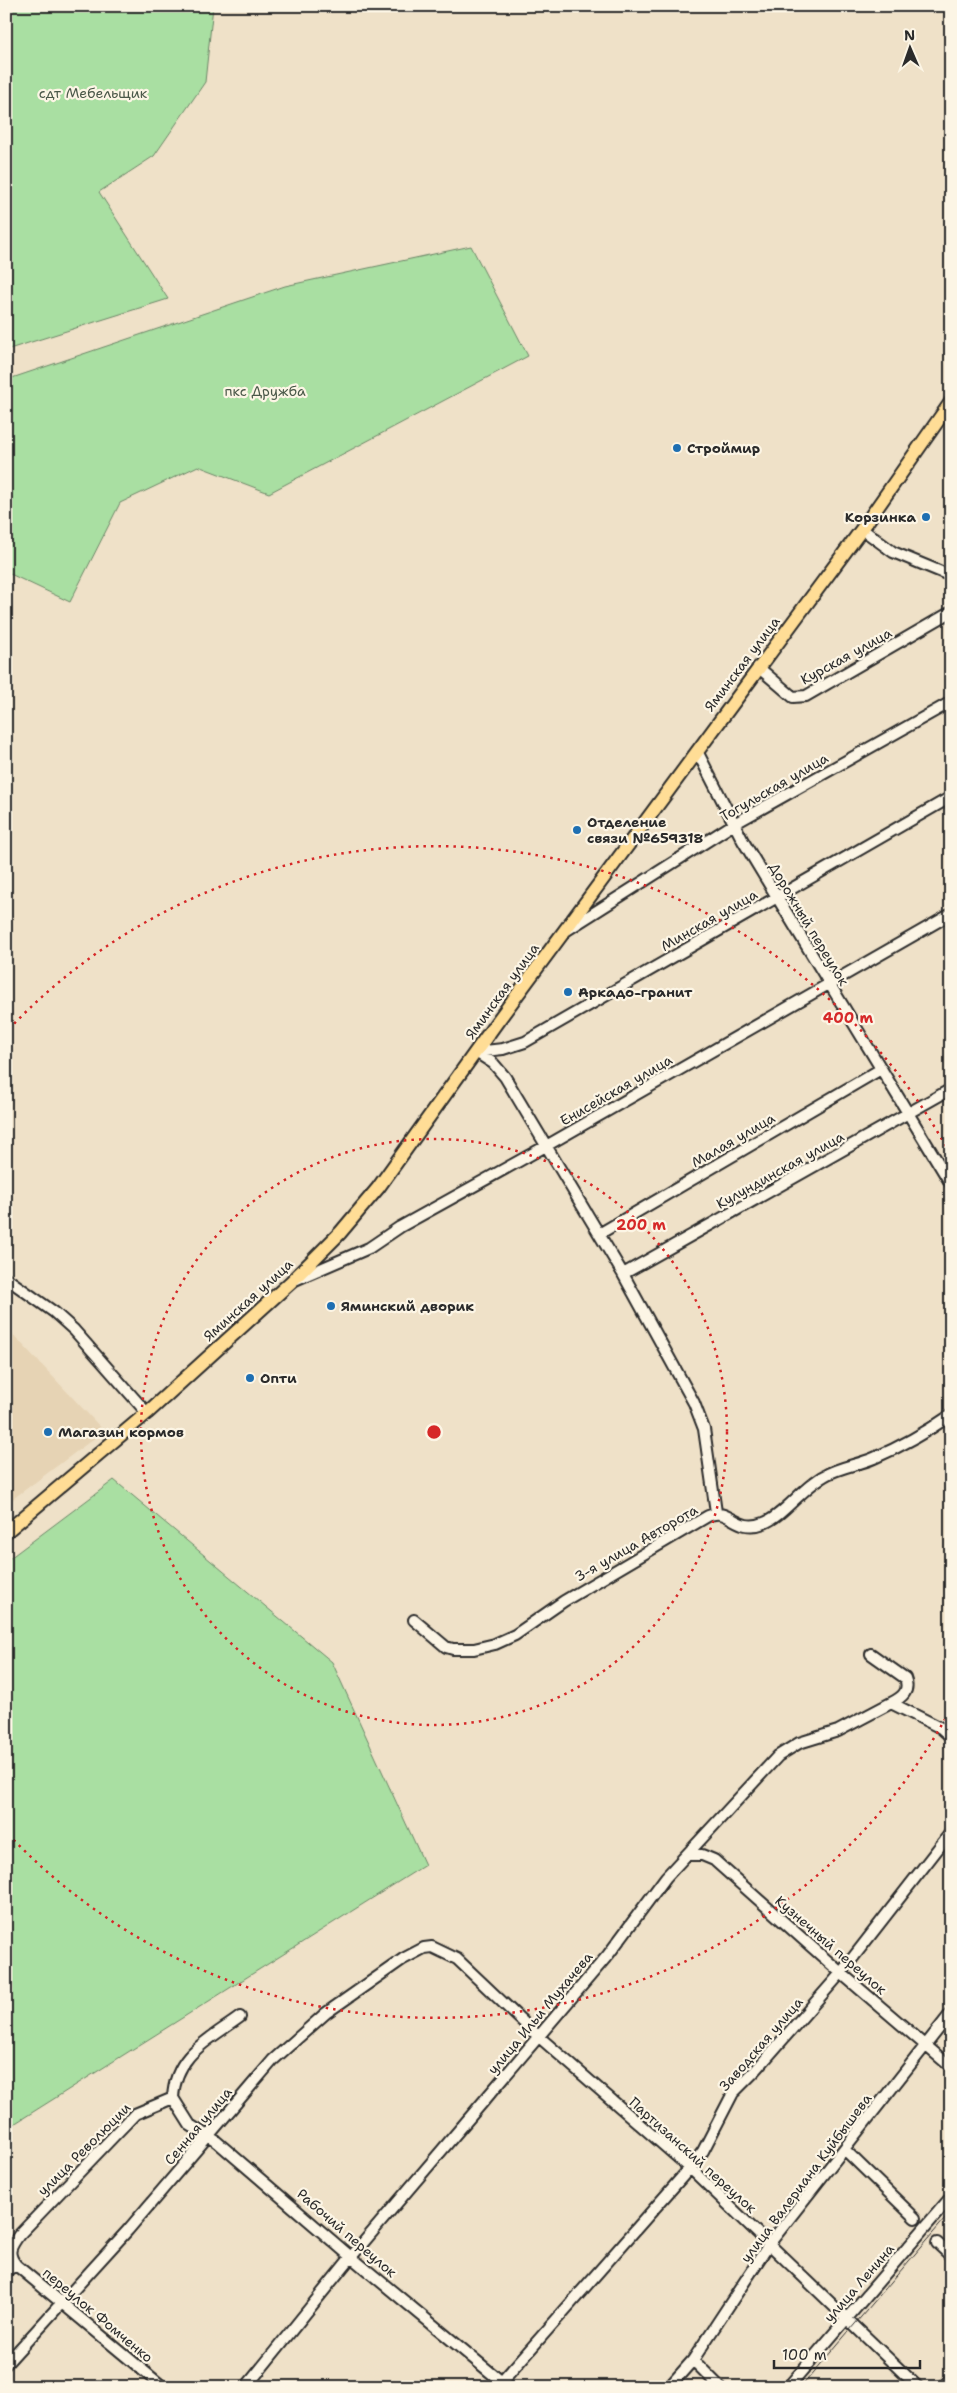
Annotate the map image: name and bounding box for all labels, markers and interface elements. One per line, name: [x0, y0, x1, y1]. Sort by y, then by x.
north arrow: [884, 22, 934, 72]
text: N: [904, 26, 915, 44]
park label: сдт Мебельщик: [39, 84, 148, 102]
park label: пкс Дружба: [224, 382, 306, 400]
place label: Строймир: [687, 439, 760, 457]
marker: Строймир: [671, 442, 683, 454]
place label: Корзинка: [845, 508, 916, 526]
marker: Корзинка: [920, 511, 932, 523]
street label: Яминская улица: [700, 613, 784, 715]
street label: Курская улица: [797, 623, 895, 689]
street label: Тогульская улица: [717, 749, 832, 825]
place label: Отделение связи №659318: [587, 813, 703, 847]
marker: Отделение связи №659318: [571, 824, 583, 836]
street label: Дорожный переулок: [765, 859, 853, 990]
street label: Минская улица: [658, 885, 761, 955]
street label: Яминская улица: [461, 939, 543, 1042]
place label: Аркадо-гранит: [578, 983, 693, 1001]
marker: Аркадо-гранит: [562, 986, 574, 998]
text: 400 m: [823, 1008, 873, 1028]
street label: Енисейская улица: [557, 1050, 676, 1129]
street label: Малая улица: [688, 1109, 778, 1171]
street label: Кулундинская улица: [713, 1127, 847, 1213]
text: 200 m: [616, 1215, 666, 1235]
street label: Яминская улица: [200, 1255, 297, 1345]
place label: Яминский дворик: [341, 1297, 474, 1315]
marker: Яминский дворик: [325, 1300, 337, 1312]
place label: Опти: [260, 1369, 297, 1387]
marker: Опти: [244, 1372, 256, 1384]
place label: Магазин кормов: [58, 1423, 184, 1441]
centre of rings: [425, 1423, 443, 1441]
marker: Магазин кормов: [42, 1426, 54, 1438]
street label: 3-я улица Авторота: [571, 1500, 701, 1586]
street label: Кузнечный переулок: [771, 1892, 891, 1999]
street label: улица Ильи Мухачева: [484, 1948, 597, 2078]
street label: Заводская улица: [715, 1993, 807, 2095]
street label: Сенная улица: [160, 2083, 236, 2169]
street label: улица Валериана Куйбышева: [737, 2090, 876, 2266]
street label: Партизанский переулок: [626, 2093, 761, 2217]
street label: улица Революции: [34, 2099, 134, 2199]
street label: Рабочий переулок: [293, 2185, 401, 2282]
street label: улица Ленина: [820, 2240, 898, 2326]
street label: переулок Фомченко: [39, 2264, 157, 2366]
scale bar: [774, 2338, 921, 2370]
text: 100 m: [782, 2345, 827, 2365]

